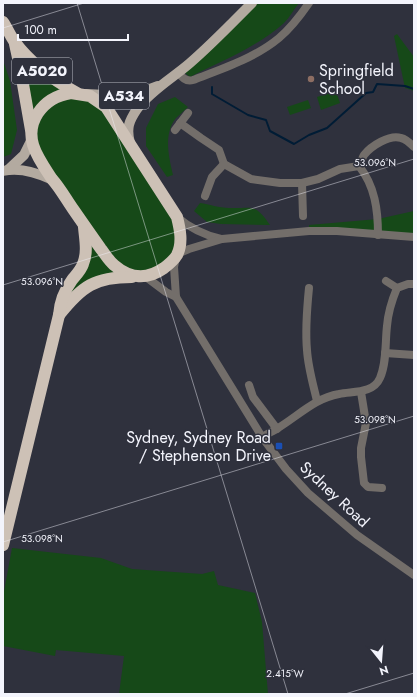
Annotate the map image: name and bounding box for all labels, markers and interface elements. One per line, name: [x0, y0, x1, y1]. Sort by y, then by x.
scale bar: [18, 16, 128, 42]
text: 100 m: [24, 21, 57, 39]
road number: A5020: [12, 58, 72, 84]
place label: Springfield School: [319, 59, 394, 100]
marker: Springfield School: [306, 74, 316, 84]
road number: A534: [99, 83, 149, 109]
text: 53.096°N: [354, 155, 396, 170]
text: 53.096°N: [21, 274, 63, 289]
text: 53.098°N: [354, 412, 396, 427]
place label: Sydney, Sydney Road / Stephenson Drive: [126, 426, 271, 467]
marker: Sydney, Sydney Road / Stephenson Drive: [274, 441, 284, 451]
street label: Sydney Road: [295, 456, 375, 533]
text: 53.098°N: [21, 531, 63, 546]
north arrow: [361, 641, 401, 681]
text: N: [377, 662, 390, 679]
text: 2.415°W: [266, 666, 304, 681]

